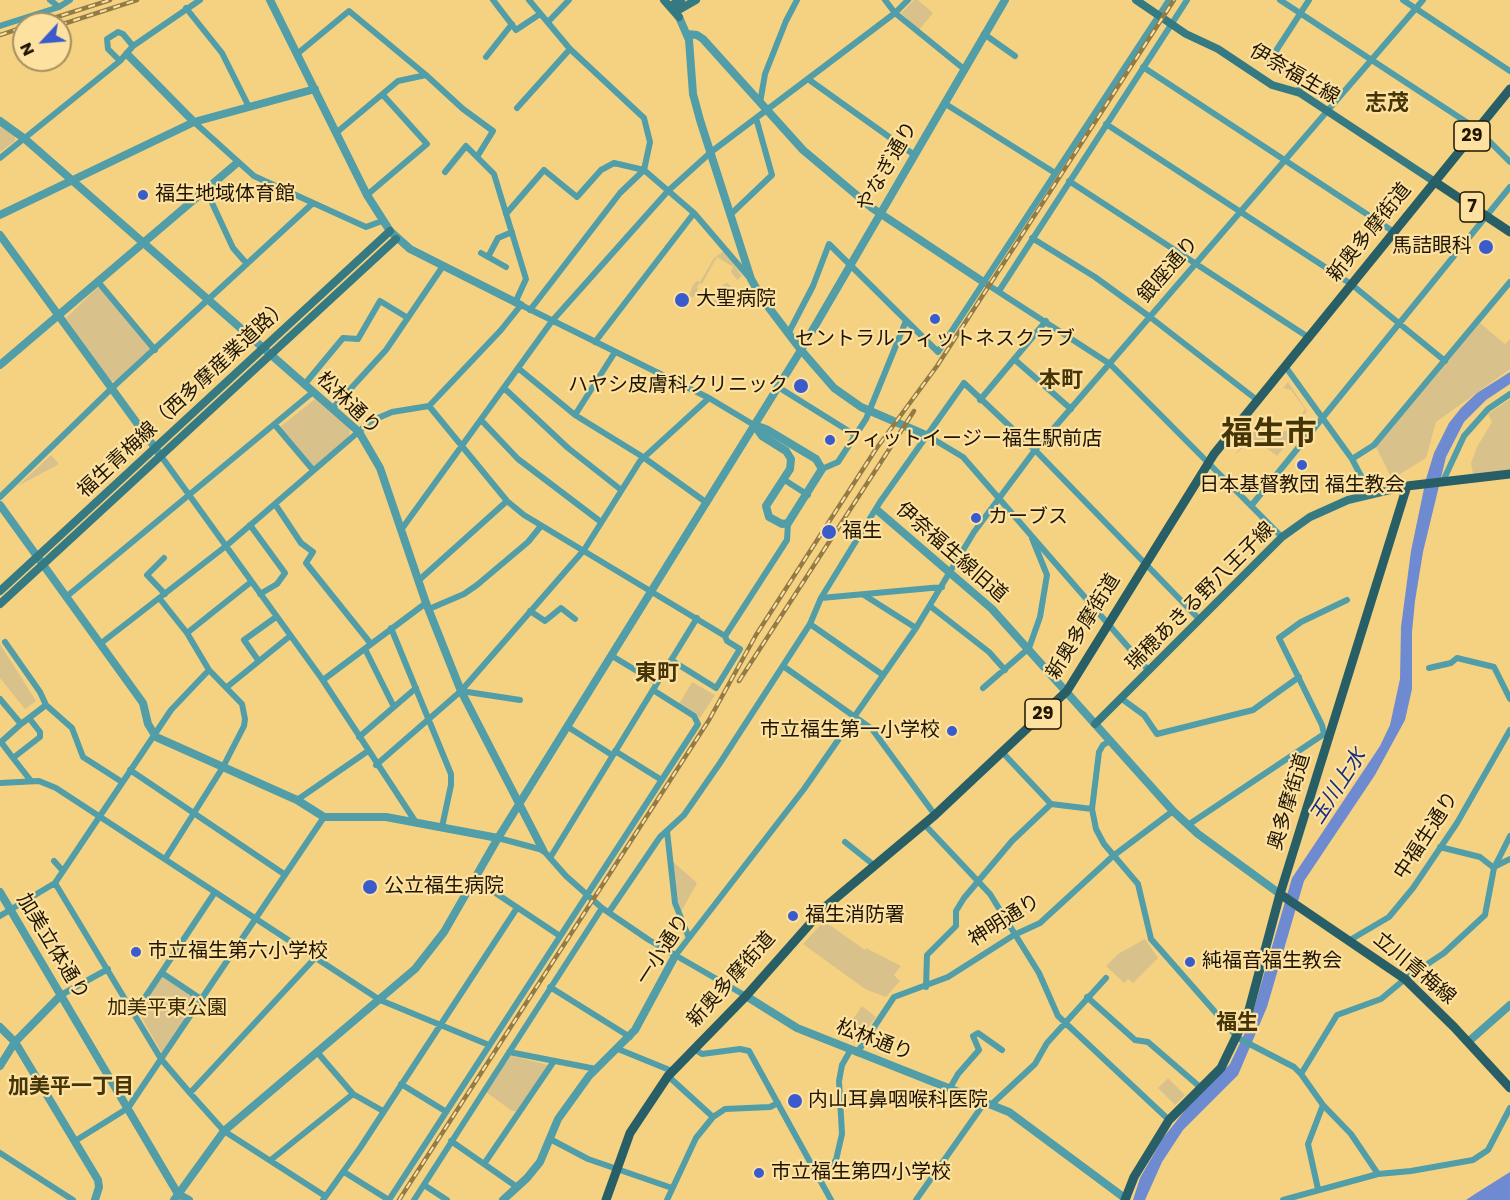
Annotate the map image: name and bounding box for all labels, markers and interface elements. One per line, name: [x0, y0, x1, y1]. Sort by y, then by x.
north arrow: [12, 12, 72, 72]
text: N: [14, 39, 40, 60]
street label: 伊奈福生線: [1245, 40, 1343, 110]
district label: 志茂: [1365, 91, 1409, 117]
street label: やなぎ通り: [853, 118, 923, 216]
road number: 29: [1454, 121, 1490, 151]
street label: 新奥多摩街道: [1323, 179, 1417, 287]
place label: 福生地域体育館: [155, 183, 295, 207]
marker: 福生地域体育館: [136, 188, 150, 202]
road number: 7: [1460, 192, 1484, 222]
street label: 銀座通り: [1134, 232, 1204, 308]
place label: 馬詰眼科: [1392, 235, 1472, 259]
marker: 馬詰眼科: [1477, 238, 1495, 256]
place label: 大聖病院: [696, 288, 776, 312]
marker: 大聖病院: [673, 291, 691, 309]
street label: 福生青梅線（西多摩産業道路）: [73, 295, 295, 503]
marker: セントラルフィットネスクラブ: [928, 312, 942, 326]
place label: セントラルフィットネスクラブ: [795, 328, 1075, 352]
street label: 松林通り: [311, 368, 385, 440]
district label: 本町: [1039, 368, 1083, 394]
place label: ハヤシ皮膚科クリニック: [568, 374, 788, 398]
marker: ハヤシ皮膚科クリニック: [792, 377, 810, 395]
district label: 福生市: [1221, 417, 1317, 455]
place label: フィットイージー福生駅前店: [842, 428, 1102, 452]
marker: フィットイージー福生駅前店: [823, 433, 837, 447]
marker: 日本基督教団 福生教会: [1295, 458, 1309, 472]
place label: 日本基督教団 福生教会: [1199, 474, 1405, 498]
street label: 伊奈福生線旧道: [890, 498, 1012, 608]
place label: カーブス: [988, 506, 1068, 530]
marker: カーブス: [969, 511, 983, 525]
street label: 瑞穂あきる野八王子線: [1122, 518, 1280, 676]
place label: 福生: [842, 520, 882, 544]
marker: 福生: [820, 523, 838, 541]
street label: 新奥多摩街道: [1042, 570, 1126, 684]
district label: 東町: [635, 661, 679, 687]
road number: 29: [1025, 699, 1061, 729]
place label: 市立福生第一小学校: [760, 719, 940, 743]
marker: 市立福生第一小学校: [945, 724, 959, 738]
water label: 玉川上水: [1306, 745, 1372, 829]
street label: 奥多摩街道: [1264, 751, 1316, 853]
street label: 中福生通り: [1390, 788, 1464, 884]
place label: 公立福生病院: [384, 875, 504, 899]
marker: 公立福生病院: [361, 878, 379, 896]
street label: 加美立体通り: [11, 889, 93, 1005]
street label: 神明通り: [965, 890, 1045, 952]
place label: 福生消防署: [805, 904, 905, 928]
marker: 福生消防署: [786, 909, 800, 923]
street label: 一小通り: [632, 910, 696, 990]
street label: 新奥多摩街道: [683, 927, 781, 1033]
street label: 立川青梅線: [1368, 928, 1460, 1010]
place label: 市立福生第六小学校: [148, 940, 328, 964]
marker: 市立福生第六小学校: [129, 945, 143, 959]
place label: 純福音福生教会: [1202, 950, 1342, 974]
marker: 純福音福生教会: [1183, 955, 1197, 969]
park label: 加美平東公園: [107, 997, 227, 1021]
district label: 福生: [1216, 1011, 1258, 1037]
street label: 松林通り: [832, 1015, 916, 1067]
district label: 加美平一丁目: [8, 1075, 134, 1101]
place label: 内山耳鼻咽喉科医院: [808, 1089, 988, 1113]
marker: 内山耳鼻咽喉科医院: [786, 1092, 804, 1110]
place label: 市立福生第四小学校: [771, 1161, 951, 1185]
marker: 市立福生第四小学校: [752, 1166, 766, 1180]

